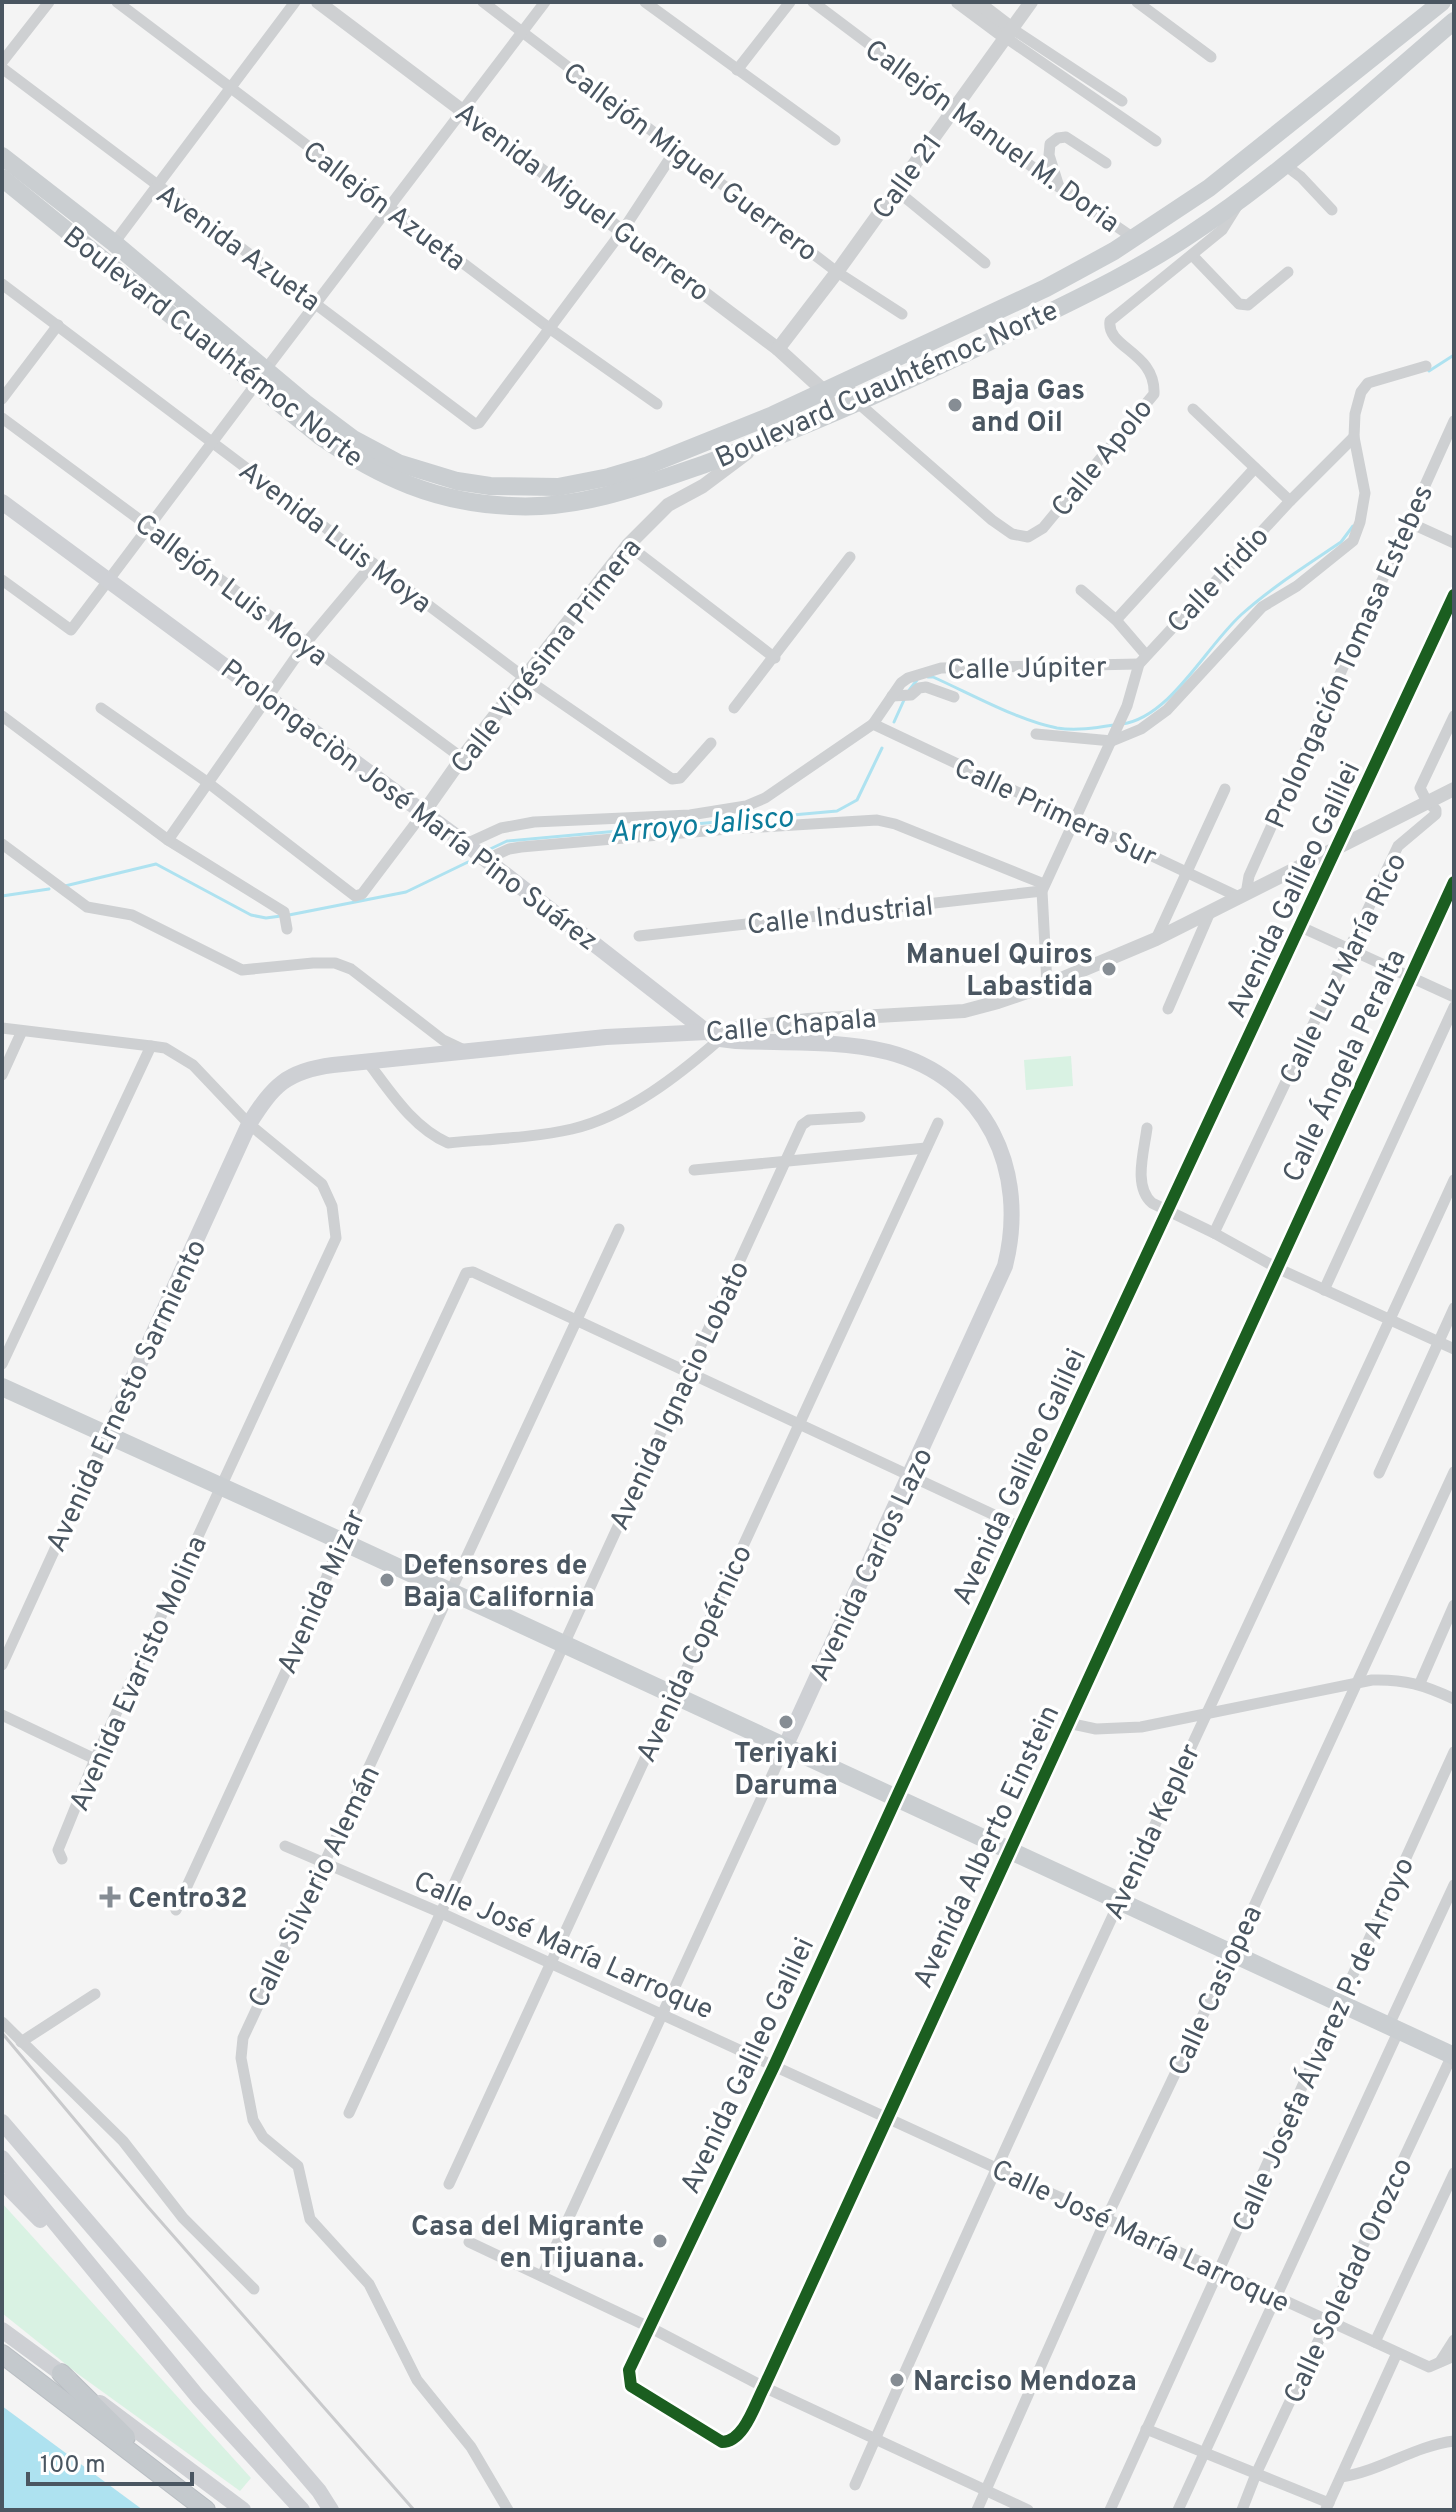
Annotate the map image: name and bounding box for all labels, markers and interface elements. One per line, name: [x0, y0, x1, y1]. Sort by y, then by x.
street label: Callejón Manuel M. Doria: [857, 33, 1126, 242]
street label: Callejón Miguel Guerrero: [555, 56, 824, 271]
street label: Avenida Miguel Guerrero: [447, 96, 716, 311]
street label: Calle 21: [865, 128, 951, 227]
street label: Callejón Azueta: [294, 134, 472, 280]
street label: Avenida Azueta: [148, 178, 327, 321]
street label: Boulevard Cuauhtémoc Norte: [55, 220, 370, 477]
street label: Boulevard Cuauhtémoc Norte: [710, 294, 1064, 478]
place label: Baja Gas and Oil: [971, 374, 1085, 442]
street label: Calle Apolo: [1045, 392, 1162, 525]
marker: Baja Gas and Oil: [946, 396, 964, 414]
street label: Avenida Luis Moya: [231, 454, 438, 623]
street label: Prolongación Tomasa Estebes: [1259, 480, 1443, 835]
street label: Callejón Luis Moya: [126, 507, 334, 676]
street label: Calle Iridio: [1161, 520, 1278, 642]
street label: Calle Vigésima Primera: [444, 532, 651, 782]
street label: Calle Júpiter: [947, 651, 1107, 689]
street label: Prolongaciòn José María Pino Suárez: [212, 653, 604, 960]
street label: Calle Primera Sur: [948, 751, 1162, 876]
street label: Avenida Galileo Galilei: [1220, 756, 1370, 1024]
water label: Arroyo Jalisco: [608, 800, 795, 853]
street label: Calle Luz María Rico: [1273, 848, 1416, 1091]
street label: Calle Industrial: [745, 889, 935, 945]
place label: Manuel Quiros Labastida: [906, 938, 1093, 1006]
street label: Calle Ángela Peralta: [1274, 943, 1416, 1189]
marker: Manuel Quiros Labastida: [1100, 960, 1118, 978]
street label: Calle Chapala: [704, 1002, 878, 1052]
street label: Avenida Ernesto Sarmiento: [39, 1234, 216, 1558]
street label: Avenida Ignacio Lobato: [602, 1256, 759, 1537]
street label: Avenida Galileo Galilei: [946, 1343, 1096, 1611]
street label: Avenida Carlos Lazo: [803, 1443, 943, 1688]
street label: Avenida Mizar: [270, 1504, 375, 1680]
street label: Avenida Evaristo Molina: [63, 1531, 217, 1818]
street label: Avenida Copérnico: [630, 1540, 762, 1769]
place label: Defensores de Baja California: [403, 1549, 595, 1617]
marker: Defensores de Baja California: [378, 1571, 396, 1589]
street label: Avenida Alberto Einstein: [906, 1700, 1069, 1995]
marker: Teriyaki Daruma: [777, 1713, 795, 1731]
place label: Teriyaki Daruma: [734, 1737, 838, 1805]
street label: Avenida Kepler: [1097, 1739, 1210, 1926]
street label: Calle Silverio Alemán: [241, 1760, 390, 2014]
street label: Calle Josefa Álvarez P. de Arroyo: [1224, 1851, 1424, 2238]
street label: Calle José María Larroque: [407, 1864, 718, 2029]
place label: Centro32: [128, 1882, 248, 1918]
marker: Centro32: [99, 1886, 121, 1908]
street label: Calle Casiopea: [1162, 1900, 1272, 2082]
street label: Avenida Galileo Galilei: [674, 1932, 824, 2200]
street label: Calle José María Larroque: [985, 2153, 1294, 2323]
street label: Calle Soledad Orozco: [1277, 2153, 1422, 2410]
place label: Casa del Migrante en Tijuana.: [411, 2210, 644, 2278]
marker: Casa del Migrante en Tijuana.: [651, 2232, 669, 2250]
place label: Narciso Mendoza: [913, 2365, 1137, 2401]
marker: Narciso Mendoza: [888, 2371, 906, 2389]
scale bar: [28, 2436, 192, 2486]
text: 100 m: [40, 2451, 106, 2481]

